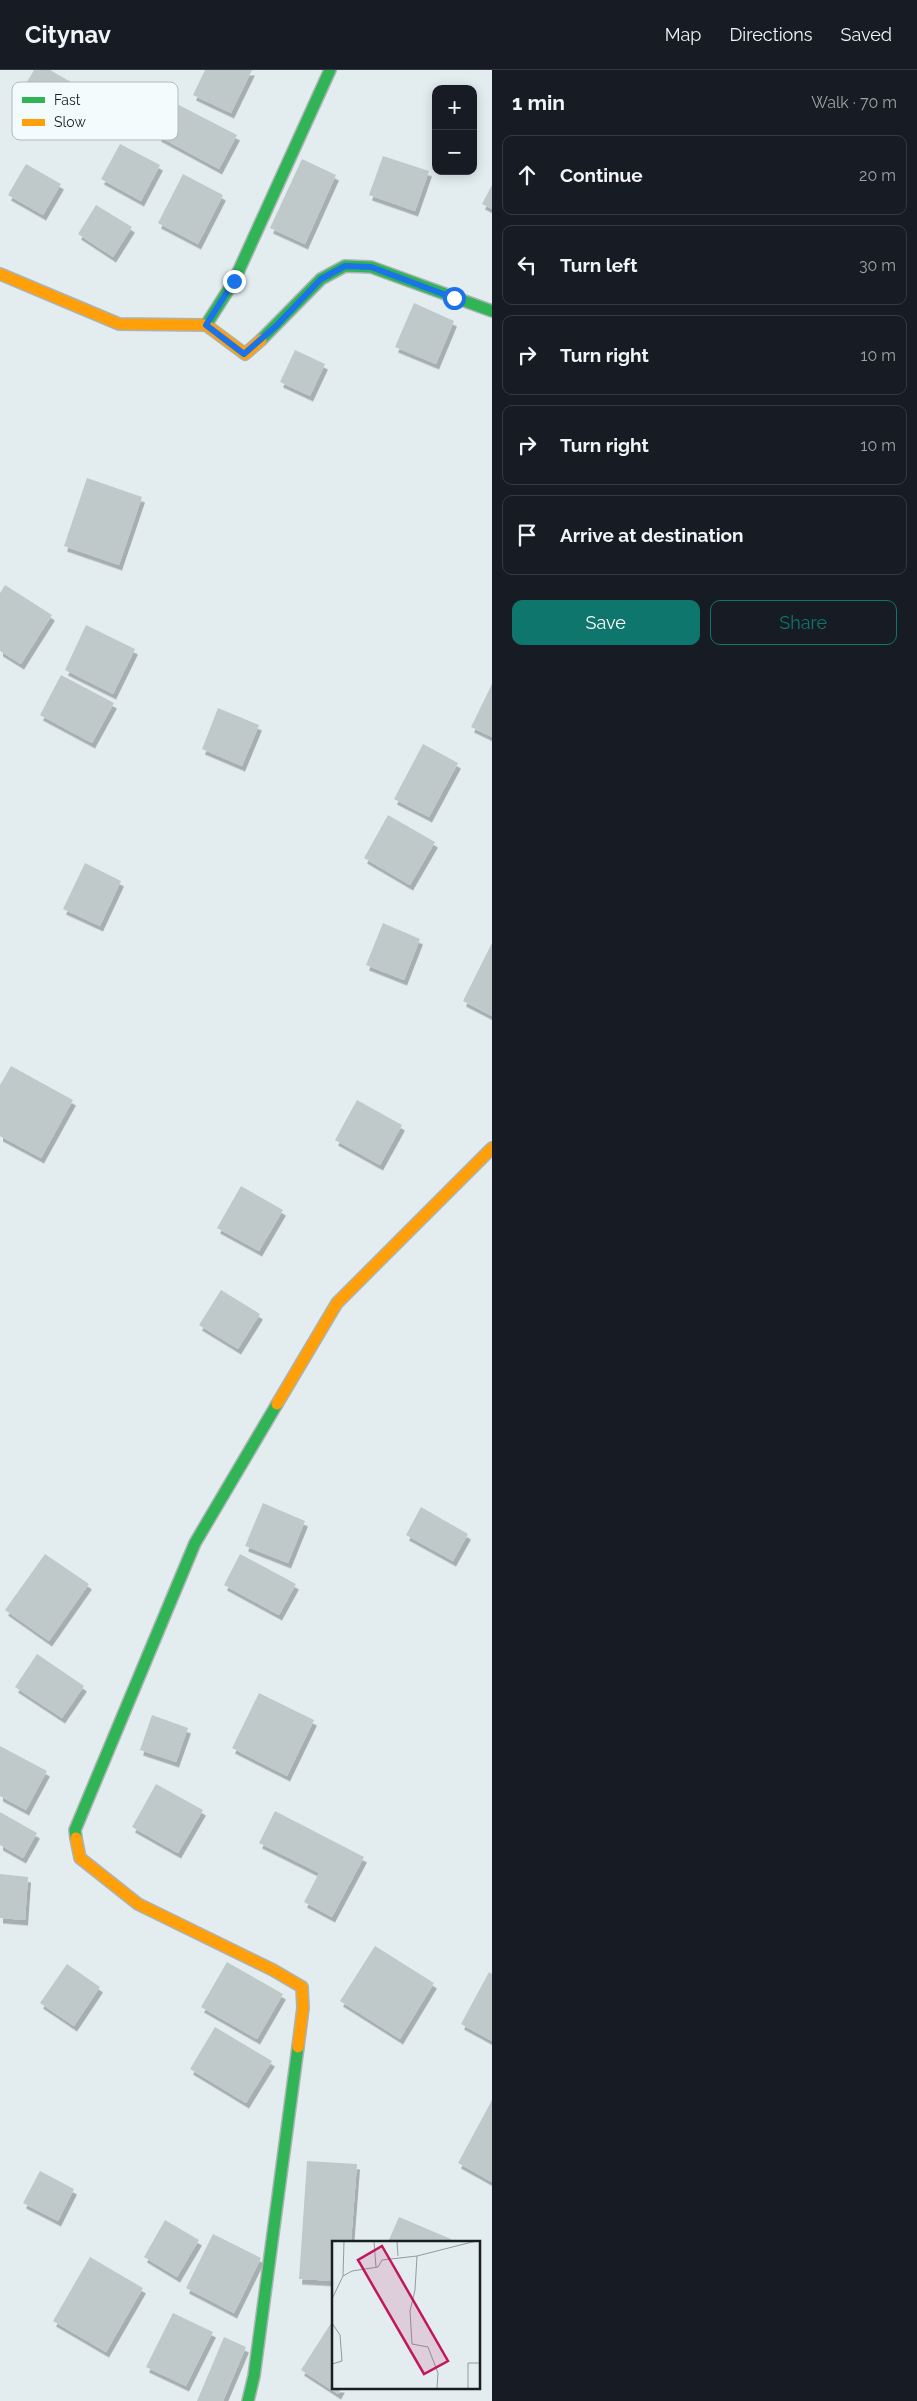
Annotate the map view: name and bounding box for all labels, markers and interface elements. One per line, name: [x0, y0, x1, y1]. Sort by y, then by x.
text: Citynav: [25, 20, 111, 49]
text: Map: [665, 24, 701, 45]
text: Directions: [729, 24, 813, 45]
text: Saved: [841, 24, 892, 45]
legend: [12, 82, 178, 140]
map controls: [432, 85, 477, 175]
button: +: [432, 85, 477, 130]
text: 1 min: [512, 90, 565, 115]
text: Fast: [54, 92, 81, 108]
text: Walk · 70 m: [811, 93, 897, 112]
text: Slow: [54, 114, 86, 130]
button: −: [432, 130, 477, 175]
icon: ahead: [513, 161, 541, 189]
text: Continue: [560, 164, 643, 186]
text: 20 m: [859, 166, 896, 185]
icon: left: [513, 251, 541, 279]
text: Turn left: [560, 254, 637, 276]
text: 30 m: [859, 256, 896, 275]
route end: [223, 270, 246, 293]
route start: [443, 287, 466, 310]
icon: right: [513, 341, 541, 369]
text: Turn right: [560, 344, 649, 366]
text: 10 m: [861, 346, 896, 365]
icon: right: [513, 431, 541, 459]
text: Turn right: [560, 434, 649, 456]
text: 10 m: [861, 436, 896, 455]
icon: arrive: [513, 521, 541, 549]
text: Arrive at destination: [560, 524, 744, 546]
button: Save: [512, 600, 700, 645]
button: Share: [710, 600, 897, 645]
inset map: [332, 2241, 480, 2388]

